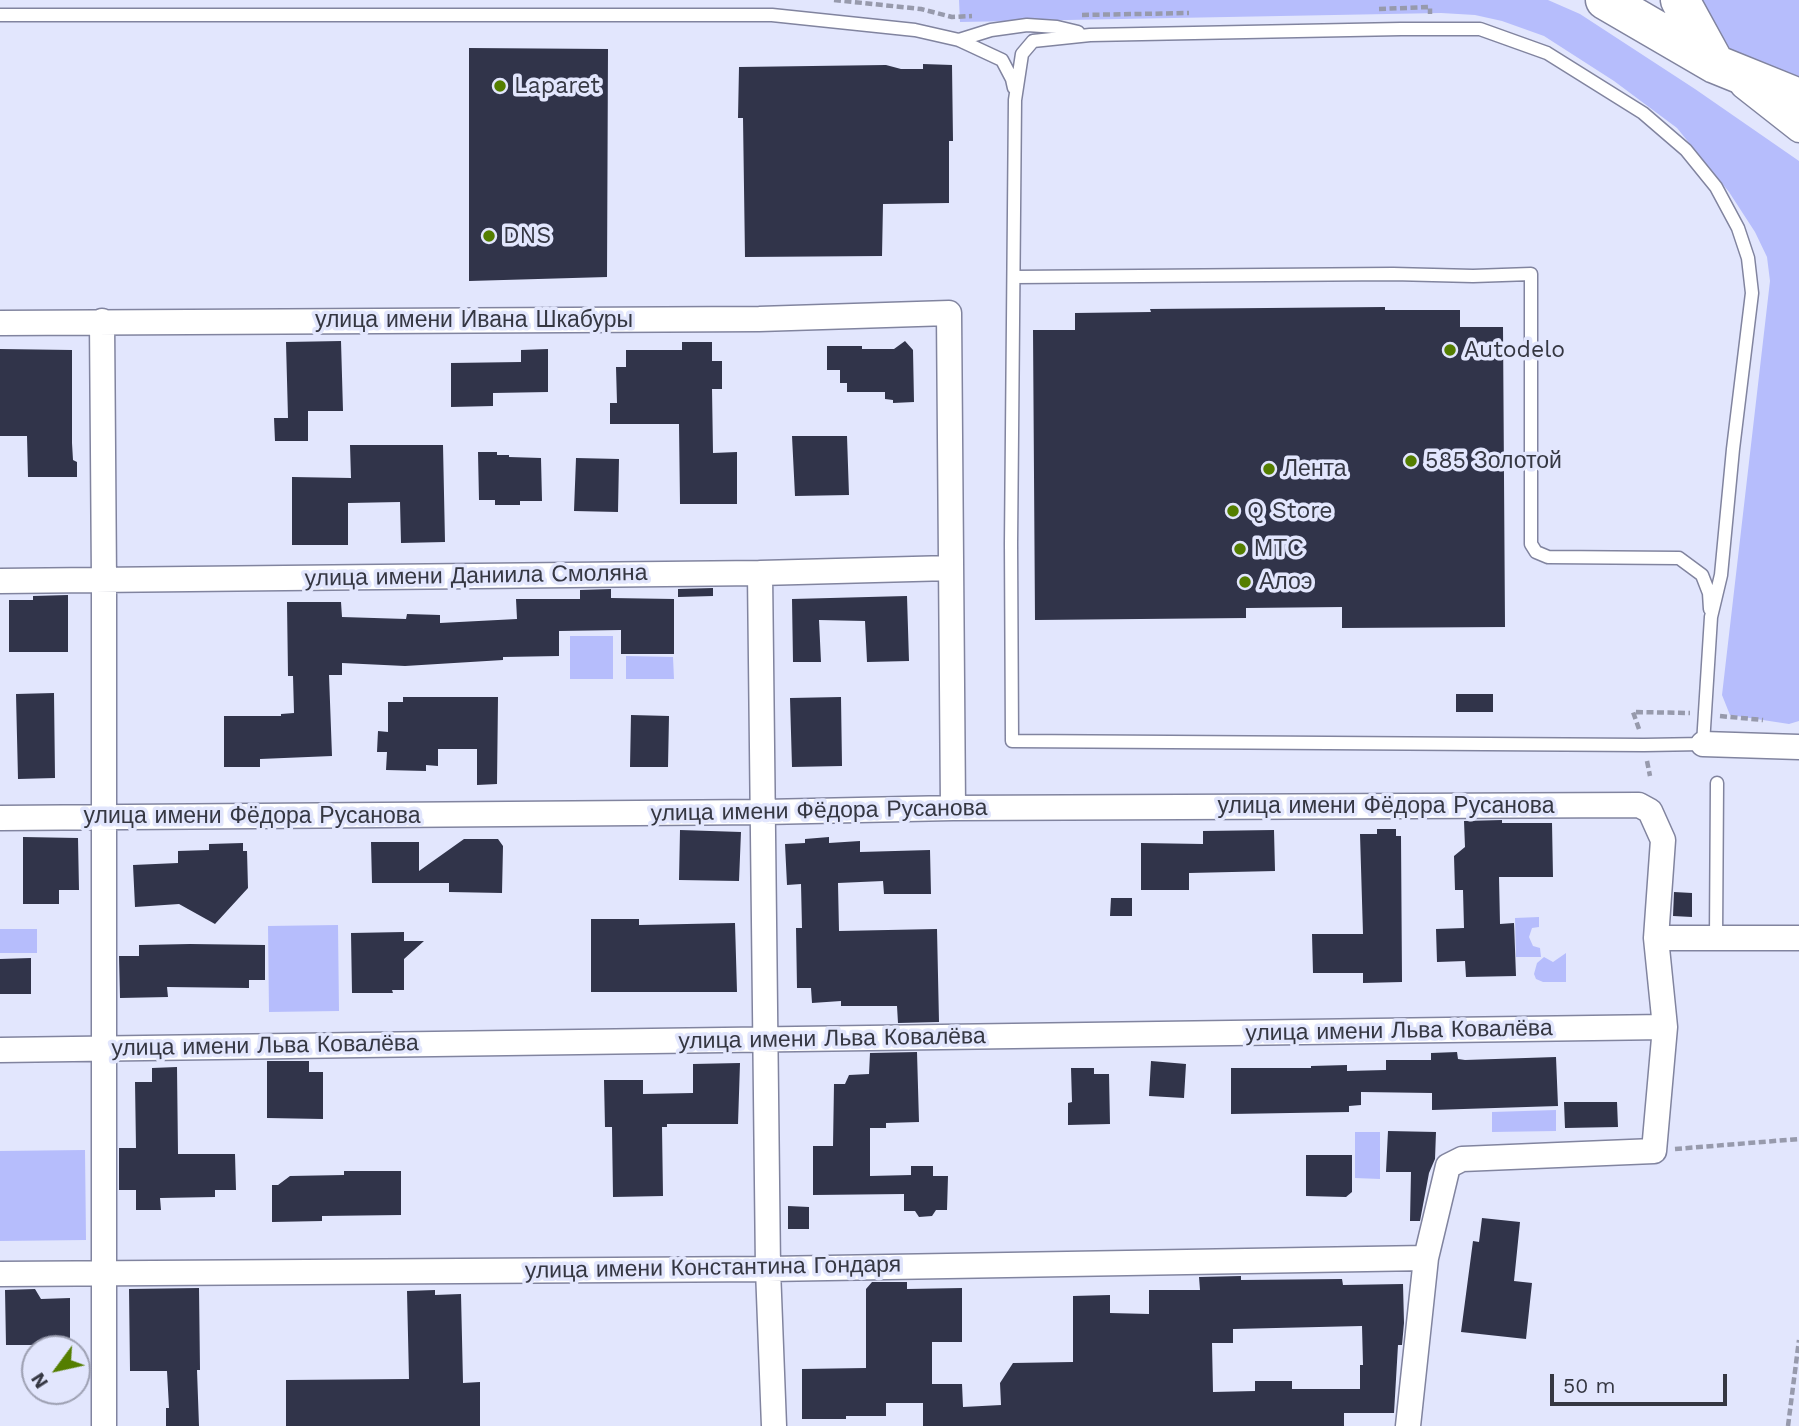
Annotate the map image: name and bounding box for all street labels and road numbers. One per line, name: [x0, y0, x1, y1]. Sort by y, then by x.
street label: улица имени Ивана Шкабуры: [315, 306, 633, 334]
street label: улица имени Даниила Смоляна: [304, 559, 648, 593]
street label: улица имени Фёдора Русанова: [1218, 792, 1554, 820]
street label: улица имени Фёдора Русанова: [650, 794, 988, 828]
street label: улица имени Фёдора Русанова: [84, 802, 420, 830]
street label: улица имени Льва Ковалёва: [1245, 1015, 1553, 1047]
street label: улица имени Льва Ковалёва: [678, 1023, 986, 1055]
street label: улица имени Льва Ковалёва: [111, 1030, 419, 1062]
street label: улица имени Константина Гондаря: [525, 1251, 901, 1285]

